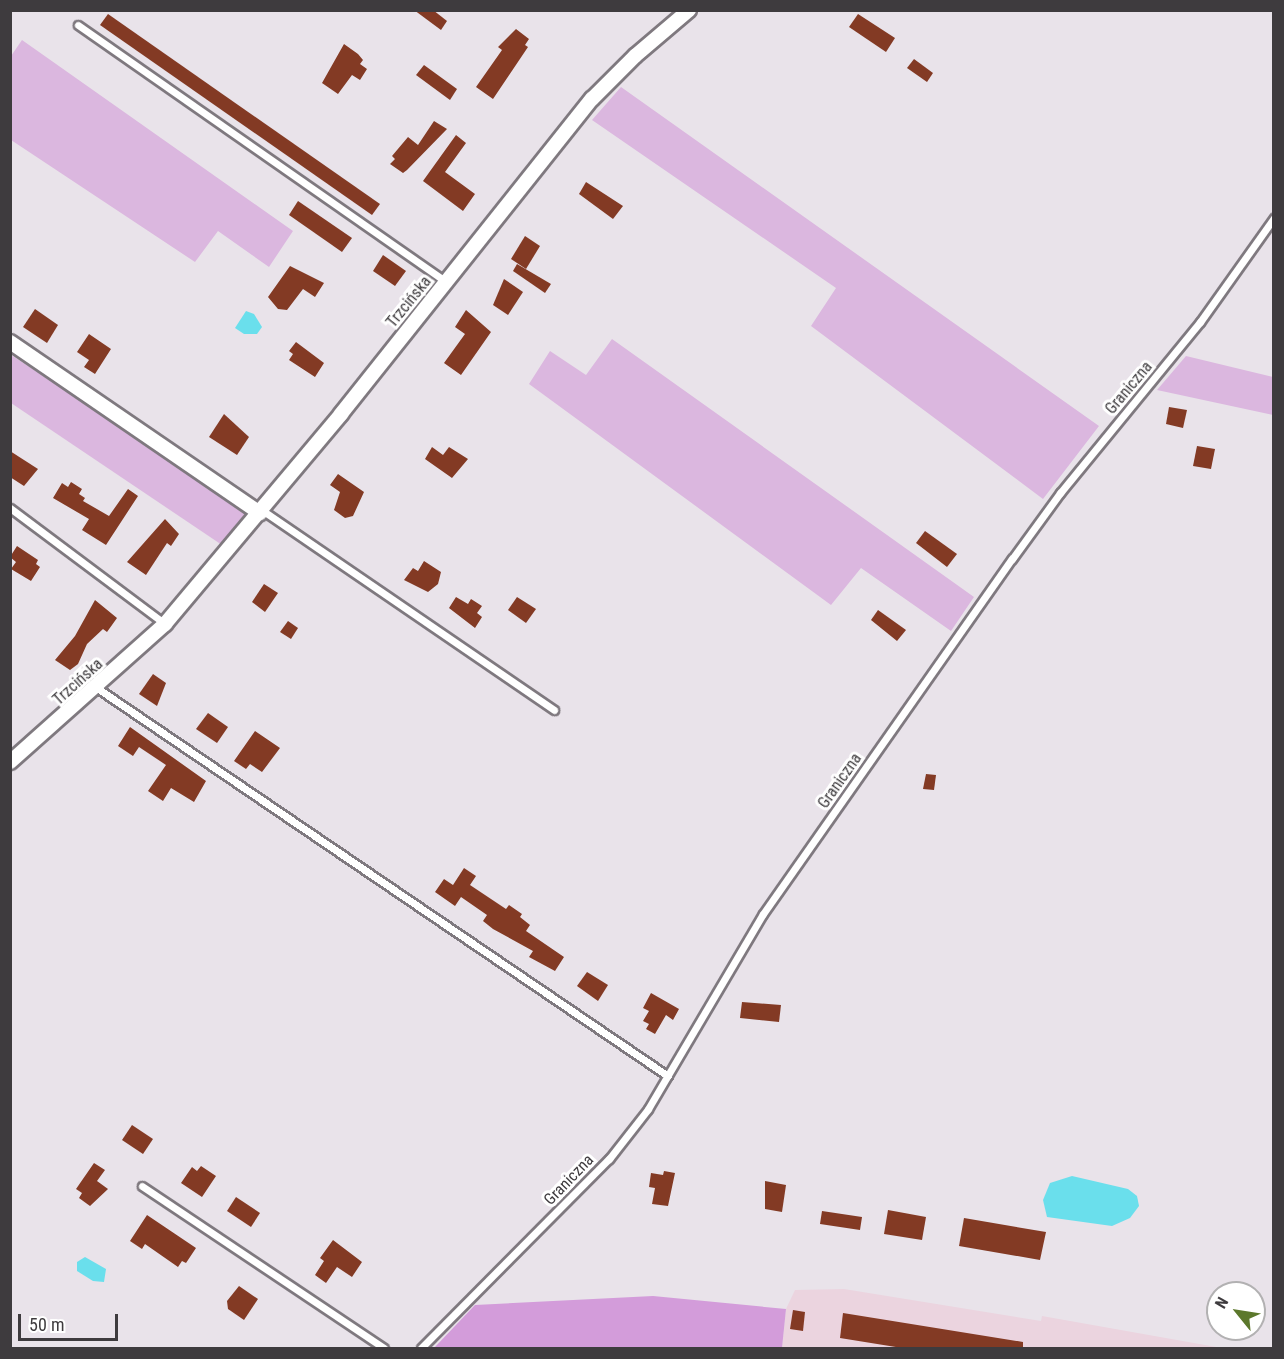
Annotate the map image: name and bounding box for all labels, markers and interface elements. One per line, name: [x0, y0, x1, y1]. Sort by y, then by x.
street label: Trzcińska: [383, 272, 435, 332]
street label: Graniczna: [1101, 358, 1157, 418]
street label: Trzcińska: [49, 655, 107, 709]
street label: Graniczna: [814, 750, 866, 812]
street label: Graniczna: [540, 1151, 598, 1209]
north arrow: [1206, 1281, 1266, 1341]
text: N: [1211, 1294, 1232, 1312]
scale bar: [21, 1302, 122, 1340]
text: 50 m: [29, 1314, 64, 1335]

